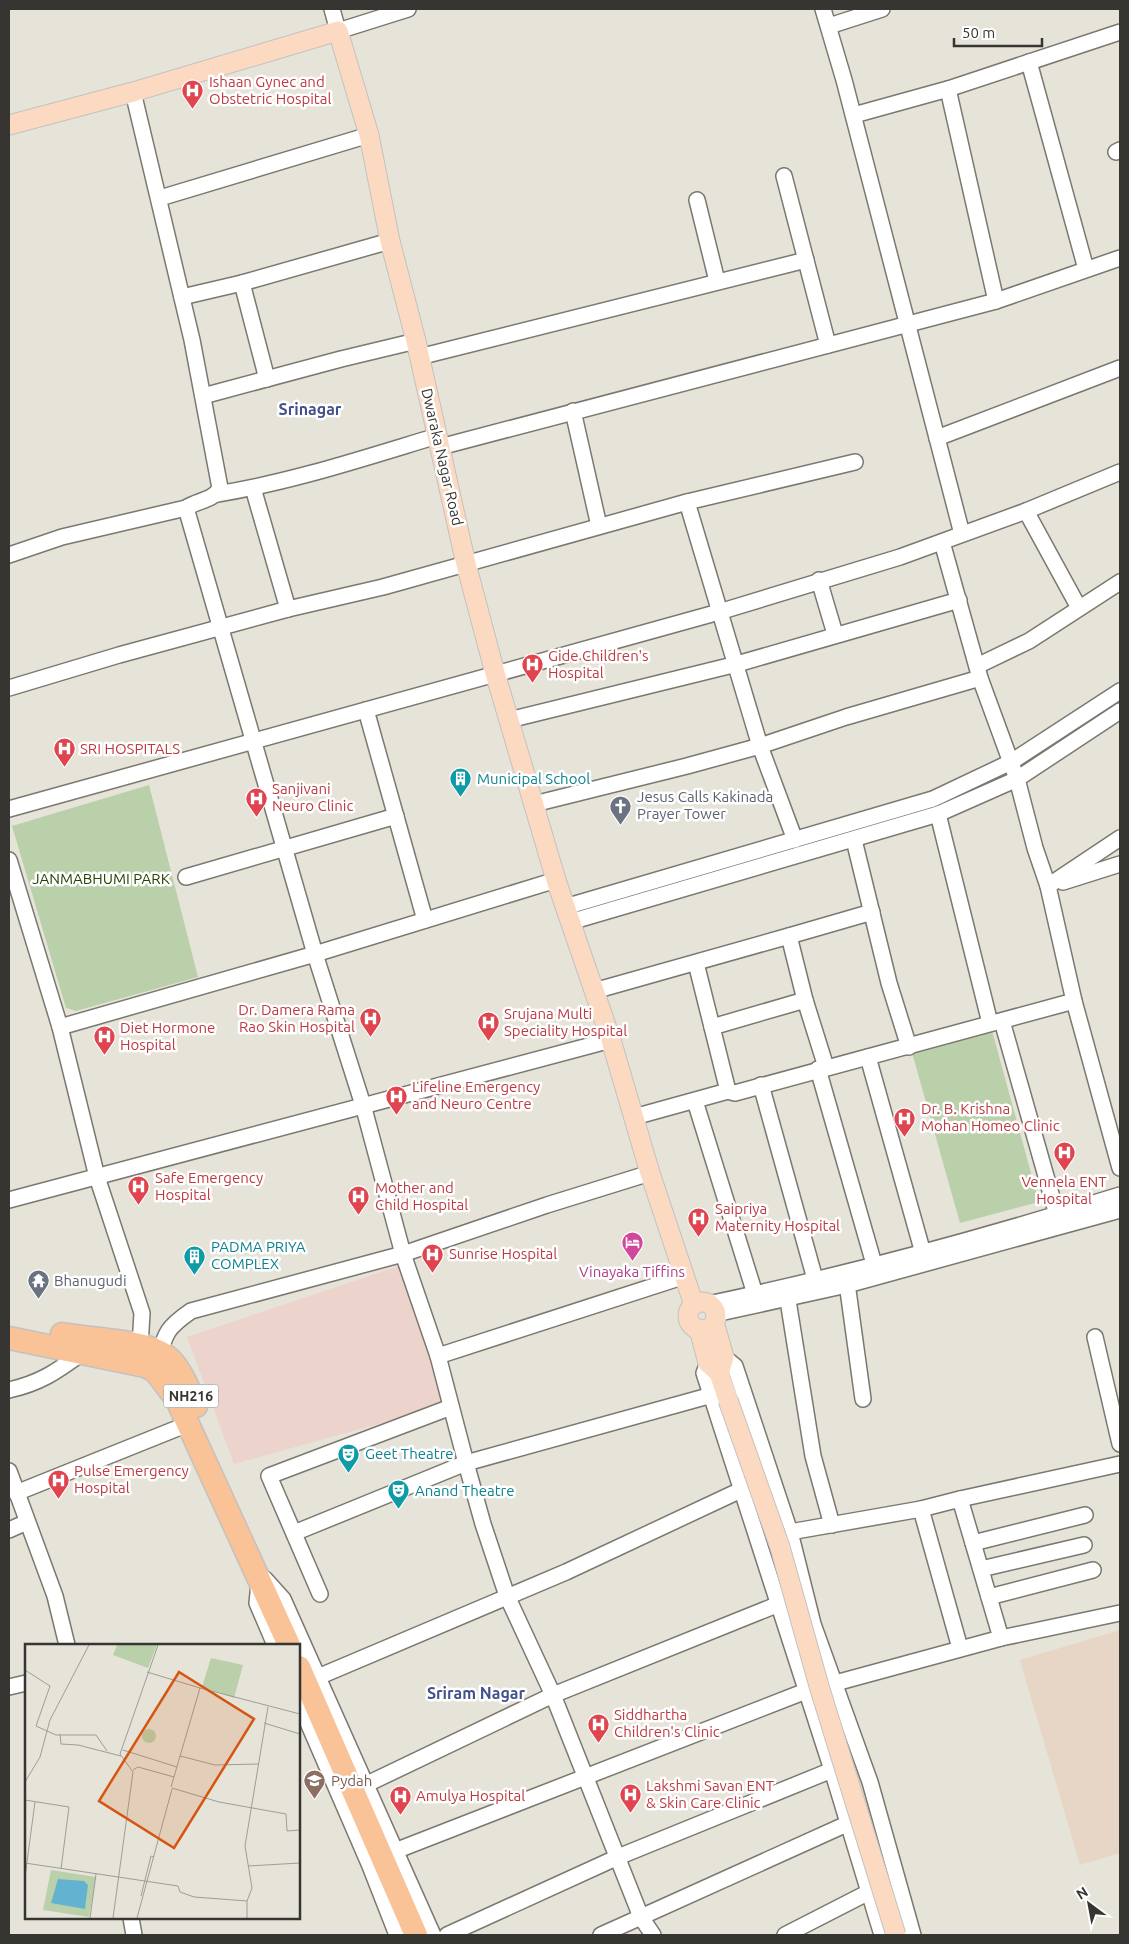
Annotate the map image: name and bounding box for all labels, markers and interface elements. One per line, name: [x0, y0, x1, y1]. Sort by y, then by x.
scale bar: [954, 15, 1042, 47]
text: 50 m: [962, 24, 995, 41]
place label: Ishaan Gynec and Obstetric Hospital: [209, 73, 331, 107]
hospital icon: Ishaan Gynec and Obstetric Hospital: [181, 79, 205, 110]
street label: Dwaraka Nagar Road: [418, 387, 467, 527]
district label: Srinagar: [279, 400, 342, 418]
place label: Gide Children's Hospital: [548, 647, 649, 681]
hospital icon: Gide Children's Hospital: [520, 653, 544, 684]
hospital icon: SRI HOSPITALS: [52, 737, 76, 768]
place label: SRI HOSPITALS: [80, 740, 180, 757]
building icon: Municipal School: [449, 767, 473, 798]
place label: Municipal School: [477, 770, 590, 787]
place label: Sanjivani Neuro Clinic: [272, 780, 353, 814]
hospital icon: Sanjivani Neuro Clinic: [244, 786, 268, 817]
place label: Jesus Calls Kakinada Prayer Tower: [637, 788, 773, 822]
church icon: Jesus Calls Kakinada Prayer Tower: [609, 794, 633, 825]
park label: JANMABHUMI PARK: [32, 870, 170, 887]
place label: Dr. Damera Rama Rao Skin Hospital: [238, 1001, 355, 1035]
place label: Srujana Multi Speciality Hospital: [504, 1005, 627, 1039]
hospital icon: Dr. Damera Rama Rao Skin Hospital: [359, 1007, 383, 1038]
hospital icon: Srujana Multi Speciality Hospital: [476, 1011, 500, 1042]
place label: Diet Hormone Hospital: [120, 1019, 215, 1053]
hospital icon: Diet Hormone Hospital: [92, 1025, 116, 1056]
place label: Lifeline Emergency and Neuro Centre: [412, 1078, 540, 1112]
hospital icon: Lifeline Emergency and Neuro Centre: [384, 1084, 408, 1115]
place label: Dr. B. Krishna Mohan Homeo Clinic: [921, 1100, 1060, 1134]
hospital icon: Dr. B. Krishna Mohan Homeo Clinic: [893, 1106, 917, 1137]
hospital icon: Vennela ENT Hospital: [1052, 1141, 1076, 1172]
place label: Safe Emergency Hospital: [155, 1169, 263, 1203]
place label: Vennela ENT Hospital: [1021, 1173, 1107, 1207]
hospital icon: Safe Emergency Hospital: [127, 1175, 151, 1206]
place label: Mother and Child Hospital: [375, 1179, 468, 1213]
hospital icon: Mother and Child Hospital: [347, 1185, 371, 1216]
place label: Saipriya Maternity Hospital: [715, 1200, 840, 1234]
hospital icon: Saipriya Maternity Hospital: [687, 1206, 711, 1237]
hotel icon: Vinayaka Tiffins: [620, 1231, 644, 1262]
place label: PADMA PRIYA COMPLEX: [211, 1238, 306, 1272]
hospital icon: Sunrise Hospital: [421, 1242, 445, 1273]
building icon: PADMA PRIYA COMPLEX: [183, 1244, 207, 1275]
place label: Sunrise Hospital: [449, 1245, 557, 1262]
place label: Vinayaka Tiffins: [579, 1263, 685, 1280]
temple icon: Bhanugudi: [26, 1269, 50, 1300]
place label: Bhanugudi: [54, 1272, 127, 1289]
road number: NH216: [164, 1384, 218, 1408]
theatre icon: Geet Theatre: [337, 1442, 361, 1473]
place label: Geet Theatre: [365, 1445, 454, 1462]
place label: Pulse Emergency Hospital: [74, 1462, 189, 1496]
hospital icon: Pulse Emergency Hospital: [46, 1468, 70, 1499]
theatre icon: Anand Theatre: [387, 1479, 411, 1510]
place label: Anand Theatre: [415, 1482, 515, 1499]
inset map: [25, 1644, 300, 1919]
district label: Sriram Nagar: [427, 1684, 525, 1702]
place label: Siddhartha Children's Clinic: [614, 1706, 720, 1740]
hospital icon: Siddhartha Children's Clinic: [586, 1712, 610, 1743]
school or university icon: Pydah: [303, 1769, 327, 1800]
place label: Pydah: [331, 1772, 372, 1789]
place label: Lakshmi Savan ENT & Skin Care Clinic: [646, 1777, 775, 1811]
hospital icon: Lakshmi Savan ENT & Skin Care Clinic: [618, 1783, 642, 1814]
hospital icon: Amulya Hospital: [388, 1784, 412, 1815]
place label: Amulya Hospital: [416, 1787, 525, 1804]
north arrow: [1064, 1879, 1114, 1929]
text: N: [1073, 1883, 1091, 1903]

